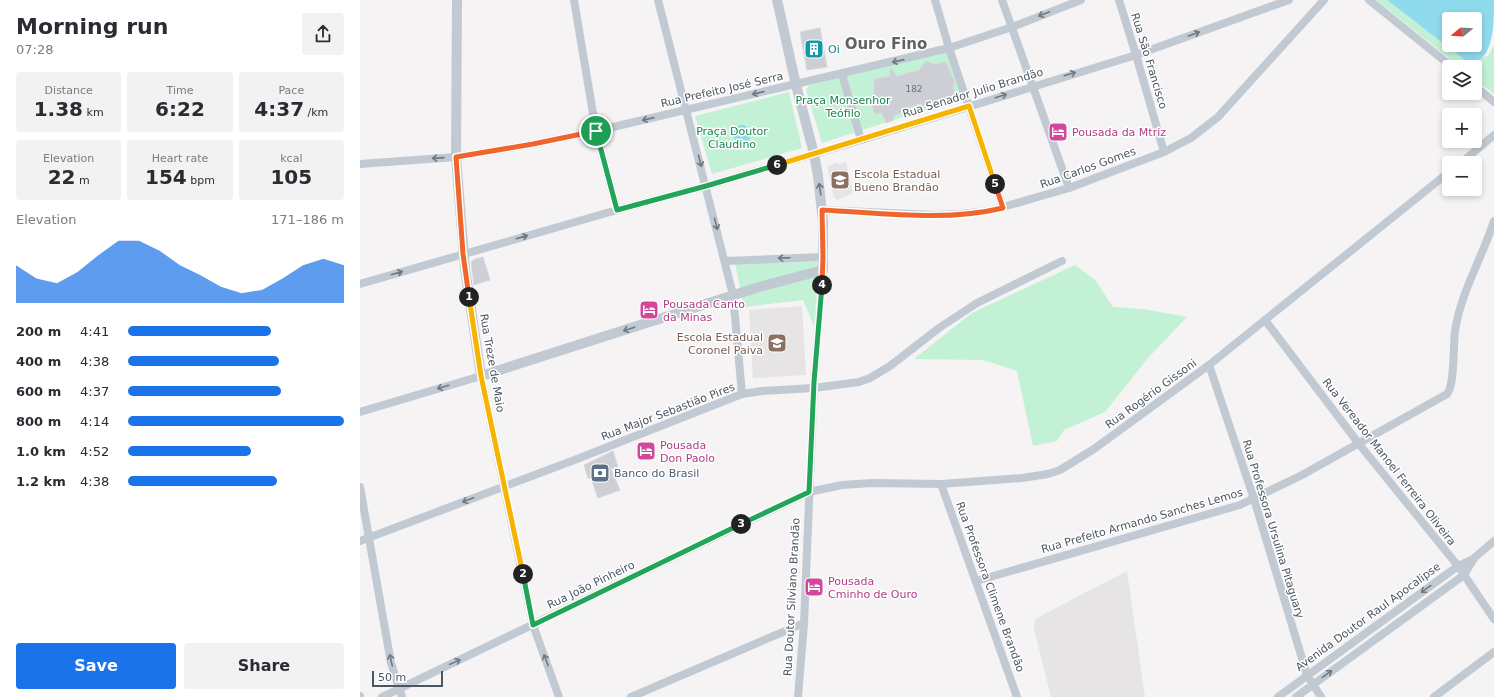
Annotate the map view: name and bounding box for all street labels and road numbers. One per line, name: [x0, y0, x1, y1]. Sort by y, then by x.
street label: Rua São Francisco: [1128, 11, 1170, 111]
street label: Rua Senador Julio Brandão: [901, 65, 1045, 121]
street label: Rua Prefeito José Serra: [659, 70, 785, 110]
street label: Rua Carlos Gomes: [1038, 145, 1138, 191]
street label: Rua Treze de Maio: [477, 313, 507, 414]
street label: Rua Rogério Gissoni: [1103, 357, 1199, 431]
street label: Rua Vereador Manoel Ferreira Oliveira: [1320, 376, 1458, 548]
street label: Rua Major Sebastião Pires: [599, 380, 737, 444]
street label: Rua Professora Ursulina Pitaguary: [1240, 438, 1307, 620]
street label: Rua Prefeito Armando Sanches Lemos: [1040, 486, 1245, 556]
street label: Rua Professora Climene Brandão: [953, 500, 1027, 674]
street label: Rua Doutor Silviano Brandão: [781, 517, 803, 676]
street label: Rua João Pinheiro: [545, 558, 637, 612]
street label: Avenida Doutor Raul Apocalipse: [1293, 560, 1443, 674]

